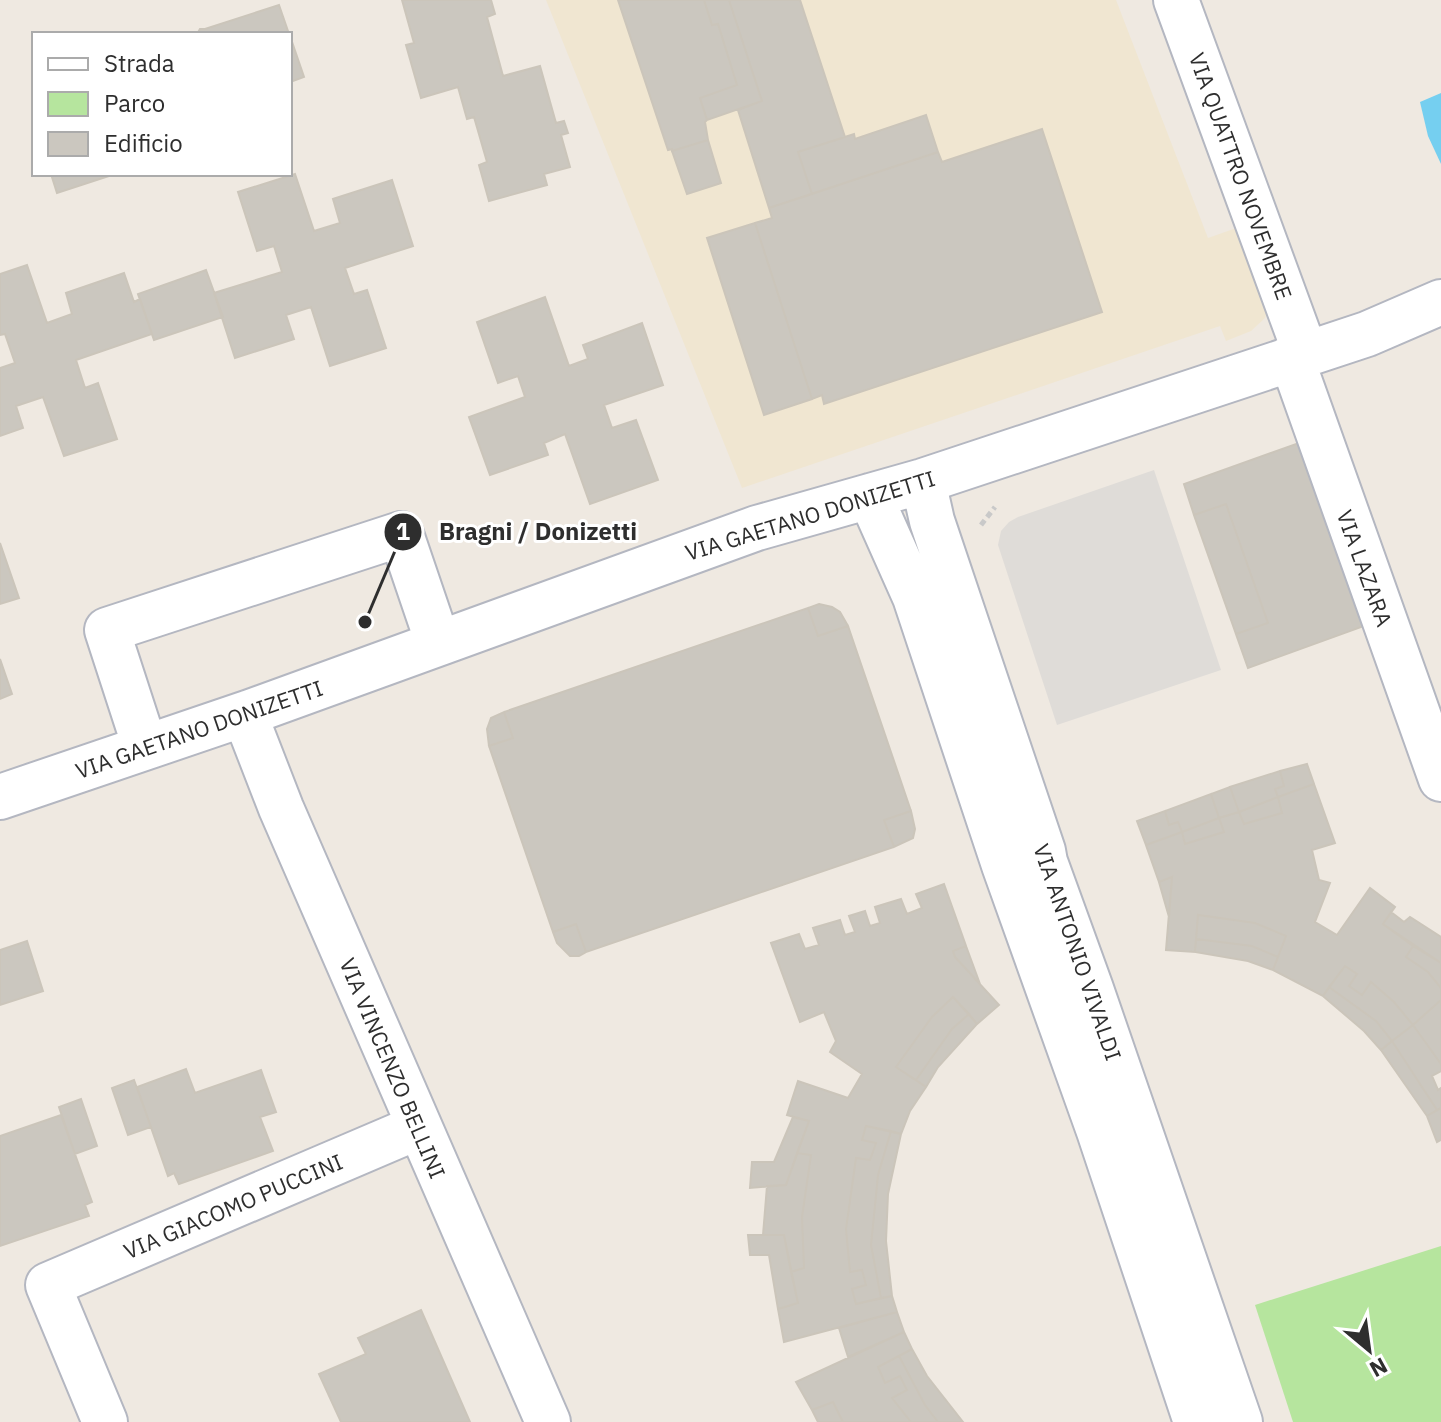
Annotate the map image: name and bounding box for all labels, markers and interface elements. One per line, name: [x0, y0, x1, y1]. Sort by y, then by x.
legend: [32, 32, 292, 176]
text: Strada: [104, 47, 175, 79]
street label: VIA QUATTRO NOVEMBRE: [1183, 48, 1299, 304]
text: Parco: [104, 87, 165, 119]
text: Edificio: [104, 127, 183, 159]
street label: VIA GAETANO DONIZETTI: [681, 463, 939, 567]
street label: VIA LAZARA: [1330, 506, 1400, 630]
callout: Bragni / Donizetti: [383, 508, 653, 556]
text: 1: [396, 515, 410, 547]
text: Bragni / Donizetti: [439, 515, 637, 547]
street label: VIA GAETANO DONIZETTI: [71, 673, 327, 785]
street label: VIA ANTONIO VIVALDI: [1027, 840, 1129, 1064]
street label: VIA VINCENZO BELLINI: [333, 953, 453, 1183]
street label: VIA GIACOMO PUCCINI: [119, 1147, 347, 1265]
north arrow: [1329, 1310, 1409, 1390]
text: N: [1365, 1351, 1393, 1384]

